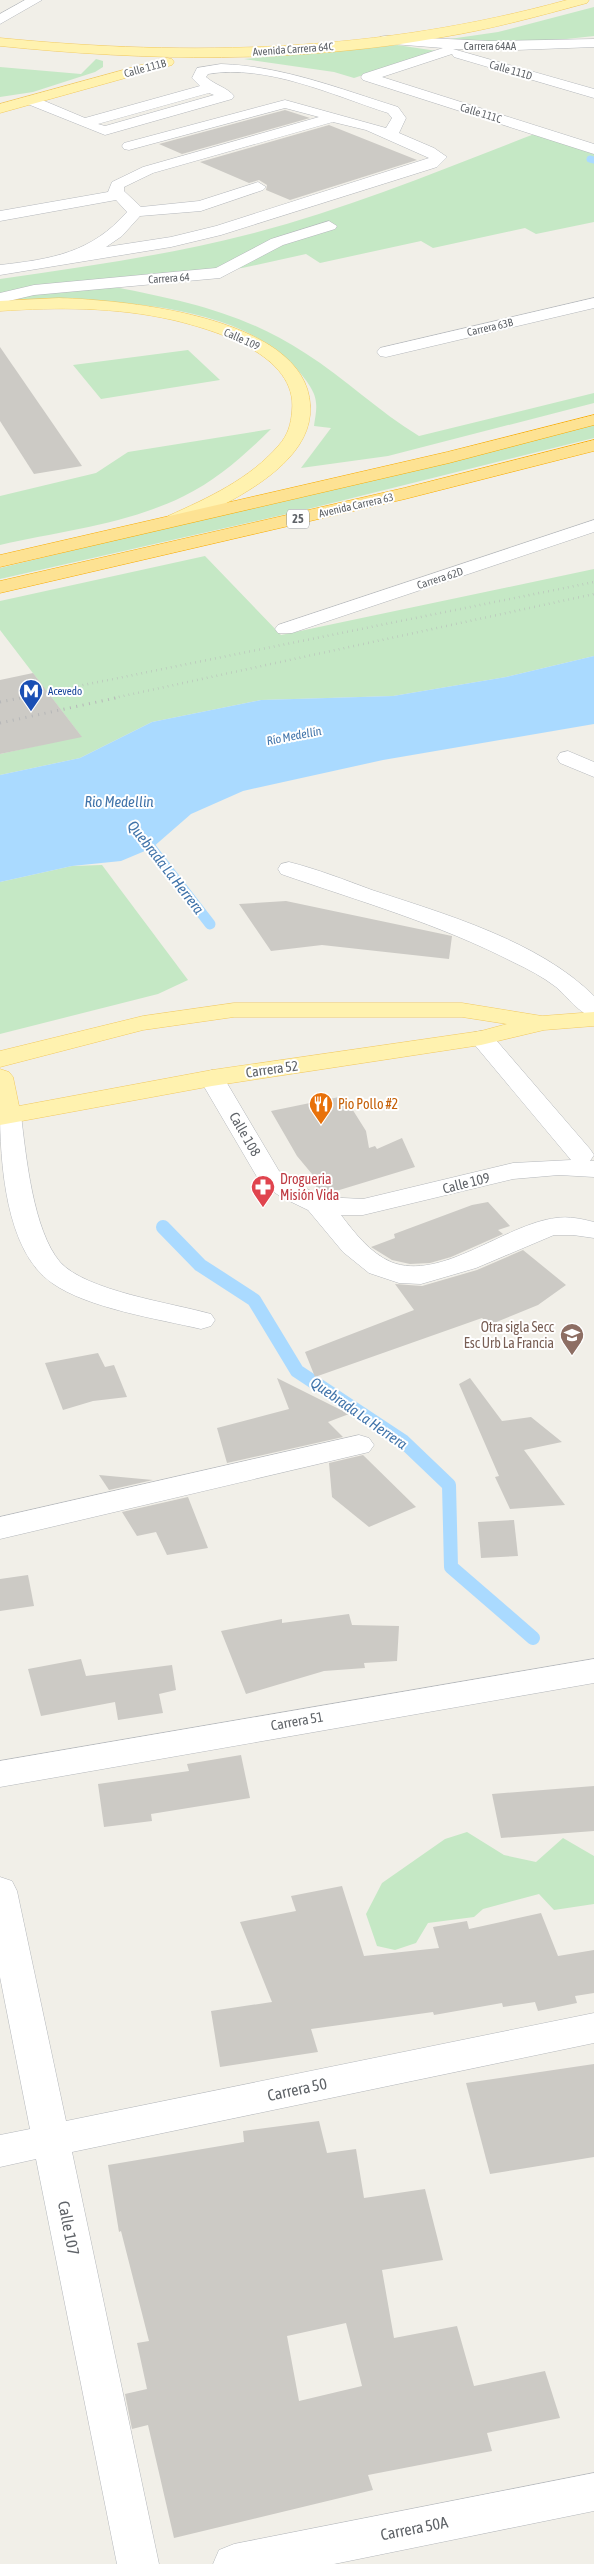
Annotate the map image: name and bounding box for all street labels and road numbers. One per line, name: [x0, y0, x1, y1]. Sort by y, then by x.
street label: Avenida Carrera 64C: [252, 40, 334, 58]
street label: Carrera 64AA: [464, 40, 517, 52]
street label: Calle 111B: [123, 56, 168, 79]
street label: Calle 111D: [488, 58, 534, 82]
street label: Calle 111C: [459, 101, 503, 125]
street label: Carrera 64: [148, 271, 190, 285]
street label: Carrera 63B: [466, 316, 515, 338]
street label: Calle 109: [222, 326, 262, 352]
street label: Avenida Carrera 63: [318, 491, 394, 519]
road number: 25: [287, 509, 309, 528]
street label: Carrera 62D: [415, 565, 465, 591]
street label: Carrera 52: [245, 1057, 299, 1081]
street label: Calle 108: [226, 1109, 264, 1159]
street label: Calle 109: [441, 1169, 491, 1197]
street label: Carrera 51: [270, 1709, 324, 1733]
street label: Carrera 50: [266, 2074, 328, 2104]
street label: Calle 107: [55, 2199, 83, 2257]
street label: Carrera 50A: [379, 2513, 449, 2543]

